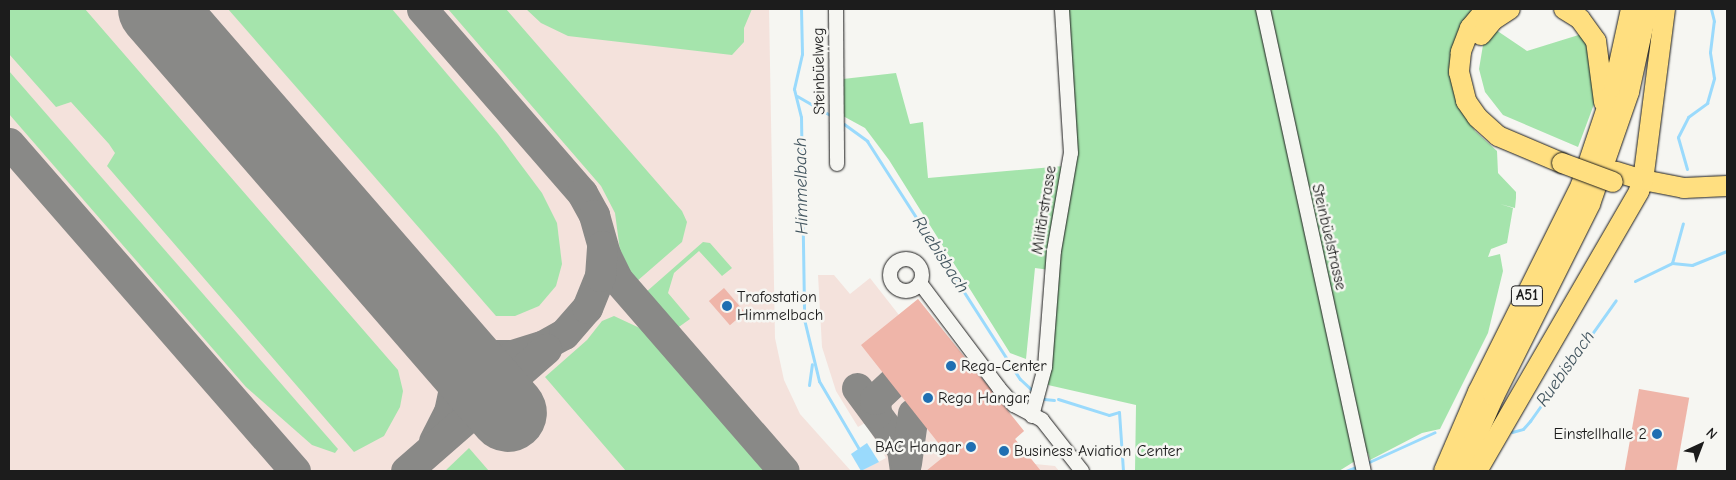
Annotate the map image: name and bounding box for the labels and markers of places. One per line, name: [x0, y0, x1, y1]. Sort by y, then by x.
place label: Trafostation Himmelbach: [737, 287, 823, 325]
marker: Trafostation Himmelbach: [721, 300, 733, 312]
place label: Rega-Center: [961, 356, 1047, 376]
marker: Rega-Center: [945, 360, 957, 372]
place label: Rega Hangar: [938, 388, 1029, 408]
marker: Rega Hangar: [922, 392, 934, 404]
place label: Einstellhalle 2: [1554, 424, 1647, 444]
marker: Einstellhalle 2: [1651, 428, 1663, 440]
place label: BAC Hangar: [875, 437, 961, 457]
marker: BAC Hangar: [965, 441, 977, 453]
place label: Business Aviation Center: [1014, 441, 1182, 461]
marker: Business Aviation Center: [998, 445, 1010, 457]

